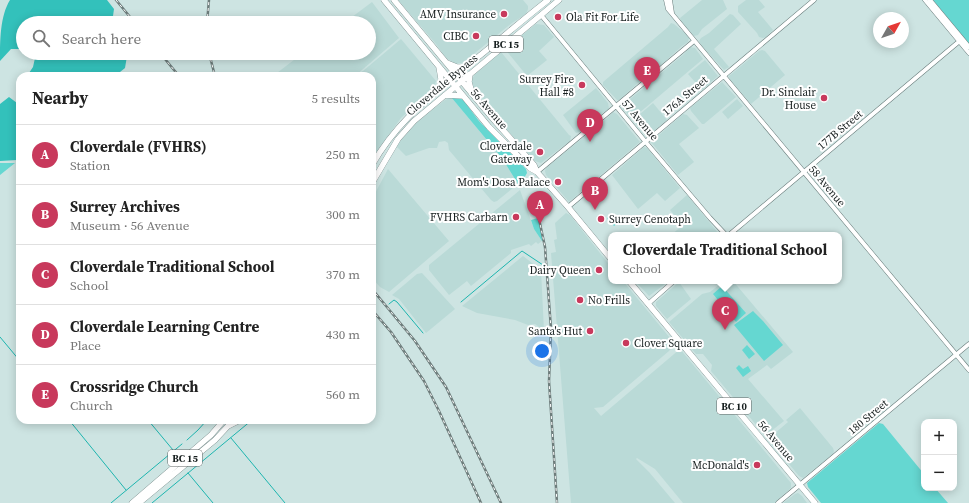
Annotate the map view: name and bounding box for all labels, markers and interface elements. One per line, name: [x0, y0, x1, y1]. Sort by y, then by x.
place label: AMV Insurance: [420, 7, 496, 22]
marker: AMV Insurance: [499, 9, 509, 19]
place label: Ola Fit For Life: [566, 10, 640, 25]
marker: Ola Fit For Life: [553, 12, 563, 22]
north arrow: [873, 12, 909, 48]
search box: [16, 16, 376, 60]
icon: search: [30, 27, 52, 49]
text: Search here: [62, 28, 141, 49]
place label: CIBC: [443, 29, 468, 44]
marker: CIBC: [471, 31, 481, 41]
road number: BC 15: [489, 36, 523, 52]
street label: Cloverdale Bypass: [403, 51, 481, 119]
pin: E: [634, 57, 660, 90]
place label: Surrey Fire Hall #8: [519, 72, 574, 100]
street label: 176A Street: [659, 72, 711, 119]
marker: Surrey Fire Hall #8: [577, 80, 587, 90]
street label: 56 Avenue: [467, 85, 511, 133]
place label: Dr. Sinclair House: [761, 85, 816, 113]
text: Nearby: [32, 86, 88, 110]
text: 5 results: [312, 90, 360, 107]
marker: Dr. Sinclair House: [819, 93, 829, 103]
street label: 57 Avenue: [618, 96, 662, 144]
street label: 177B Street: [814, 106, 866, 153]
pin: D: [577, 109, 603, 142]
text: Cloverdale (FVHRS): [70, 136, 207, 157]
place label: Cloverdale Gateway: [480, 139, 532, 167]
text: A: [41, 146, 49, 163]
text: 250 m: [326, 146, 360, 163]
marker: Cloverdale Gateway: [535, 147, 545, 157]
text: Station: [70, 157, 110, 174]
street label: 58 Avenue: [805, 162, 849, 210]
place label: Mom's Dosa Palace: [457, 175, 550, 190]
marker: Mom's Dosa Palace: [553, 177, 563, 187]
pin: B: [582, 177, 608, 210]
pin: A: [527, 191, 553, 224]
text: Surrey Archives: [70, 196, 180, 217]
text: B: [41, 206, 49, 223]
text: 300 m: [326, 206, 360, 223]
place label: FVHRS Carbarn: [430, 210, 508, 225]
marker: FVHRS Carbarn: [511, 212, 521, 222]
place label: Surrey Cenotaph: [609, 212, 691, 227]
marker: Surrey Cenotaph: [596, 214, 606, 224]
text: Museum · 56 Avenue: [70, 217, 189, 234]
popup: [608, 232, 842, 284]
text: Cloverdale Traditional School: [623, 239, 827, 260]
text: Cloverdale Traditional School: [70, 256, 275, 277]
text: School: [623, 260, 661, 277]
place label: Dairy Queen: [529, 263, 591, 278]
marker: Dairy Queen: [594, 265, 604, 275]
text: C: [41, 266, 49, 283]
text: 370 m: [326, 266, 360, 283]
text: School: [70, 277, 109, 294]
place label: No Frills: [588, 293, 630, 308]
marker: No Frills: [575, 295, 585, 305]
pin: C: [712, 297, 738, 330]
text: Cloverdale Learning Centre: [70, 316, 259, 337]
place label: Santa's Hut: [528, 324, 582, 339]
text: D: [40, 326, 50, 343]
text: 430 m: [326, 326, 360, 343]
marker: Santa's Hut: [585, 326, 595, 336]
place label: Clover Square: [634, 336, 703, 351]
text: Place: [70, 337, 101, 354]
marker: Clover Square: [621, 338, 631, 348]
your location: [532, 341, 552, 361]
text: Crossridge Church: [70, 376, 198, 397]
text: E: [41, 386, 49, 403]
text: 560 m: [326, 386, 360, 403]
street label: 180 Street: [845, 396, 891, 438]
text: Church: [70, 397, 113, 414]
road number: BC 10: [717, 398, 751, 414]
street label: 56 Avenue: [754, 417, 798, 465]
map controls: [921, 419, 957, 491]
button: +: [921, 419, 957, 455]
road number: BC 15: [168, 450, 202, 466]
button: −: [921, 455, 957, 491]
place label: McDonald's: [692, 458, 749, 473]
marker: McDonald's: [752, 460, 762, 470]

